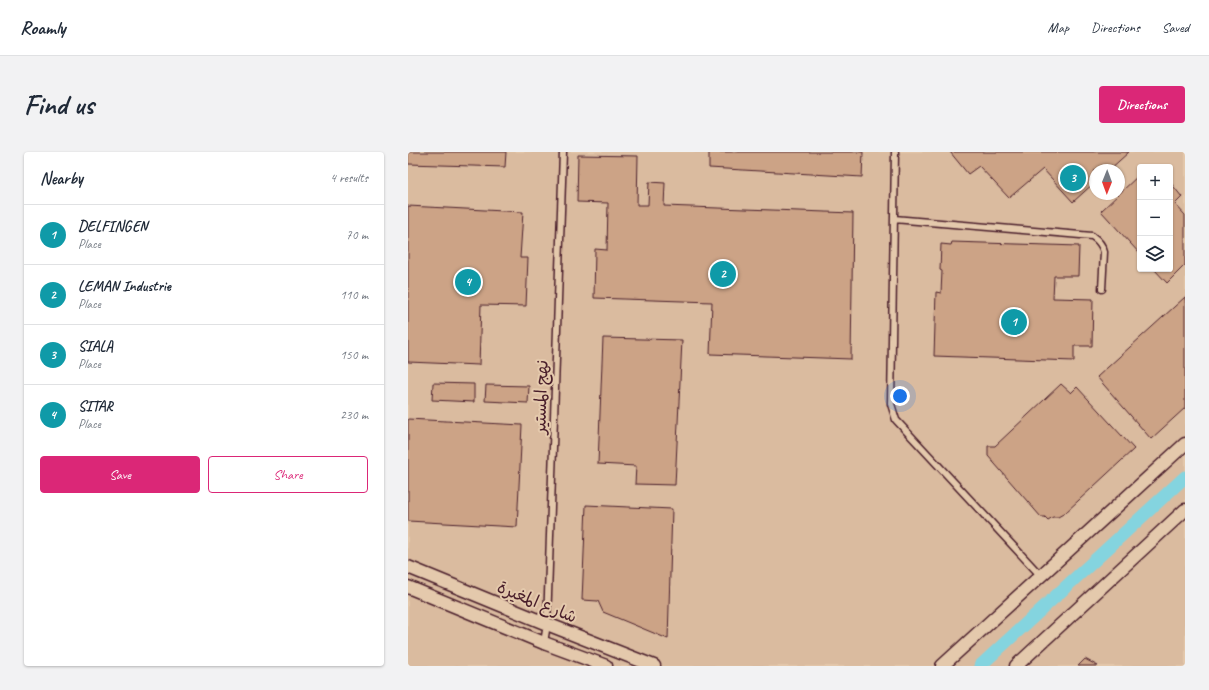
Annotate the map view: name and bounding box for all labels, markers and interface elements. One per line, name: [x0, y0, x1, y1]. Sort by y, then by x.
text: Roamly: [20, 16, 66, 40]
text: Map: [1048, 19, 1069, 36]
text: Directions: [1091, 19, 1140, 36]
text: Saved: [1162, 19, 1189, 36]
button: Directions: [1099, 86, 1185, 123]
text: Find us: [24, 87, 94, 122]
pin: 3: [1060, 163, 1086, 193]
north arrow: [1089, 164, 1125, 200]
map controls: [1137, 164, 1173, 272]
button: +: [1137, 164, 1173, 200]
text: Nearby: [40, 168, 83, 189]
text: 4 results: [330, 170, 368, 186]
button: −: [1137, 200, 1173, 236]
text: DELFINGEN: [78, 217, 148, 236]
text: 1: [50, 227, 56, 243]
text: 70 m: [346, 227, 368, 243]
text: Place: [78, 236, 101, 252]
button: layers: [1137, 236, 1173, 272]
pin: 2: [710, 259, 736, 289]
pin: 4: [455, 267, 481, 297]
text: LEMAN Industrie: [78, 277, 171, 296]
text: 2: [50, 287, 56, 303]
text: 110 m: [340, 287, 368, 303]
text: Place: [78, 296, 101, 312]
pin: 1: [1001, 307, 1027, 337]
text: SIALA: [78, 337, 113, 356]
text: 3: [50, 347, 56, 363]
text: 150 m: [340, 347, 368, 363]
text: Place: [78, 356, 101, 372]
street label: نهج المستير: [529, 360, 554, 436]
your location: [890, 386, 910, 406]
text: SITAR: [78, 397, 113, 416]
text: 4: [50, 407, 56, 423]
text: 230 m: [340, 407, 368, 423]
text: Place: [78, 416, 101, 432]
button: Save: [40, 456, 200, 493]
button: Share: [208, 456, 368, 493]
street label: شارع المغيرة: [494, 576, 580, 628]

